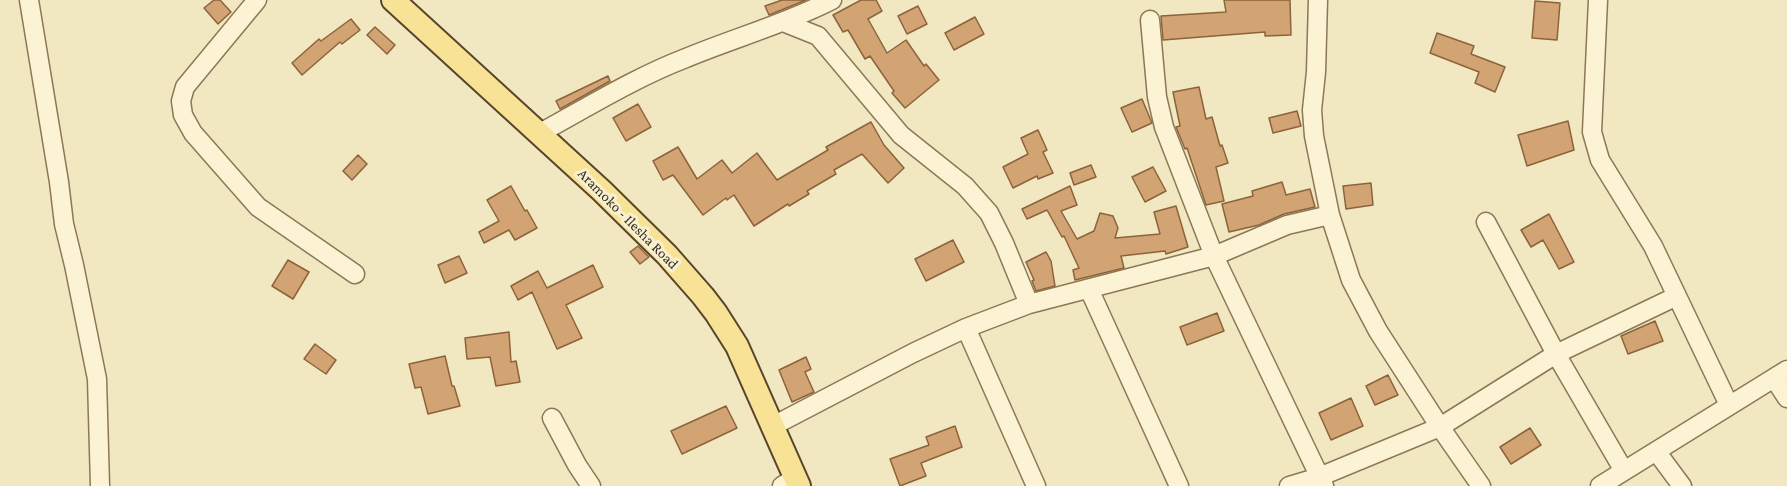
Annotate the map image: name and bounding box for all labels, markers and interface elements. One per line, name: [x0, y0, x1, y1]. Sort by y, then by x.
street label: Aramoko - Ilesha Road: [574, 165, 682, 273]

